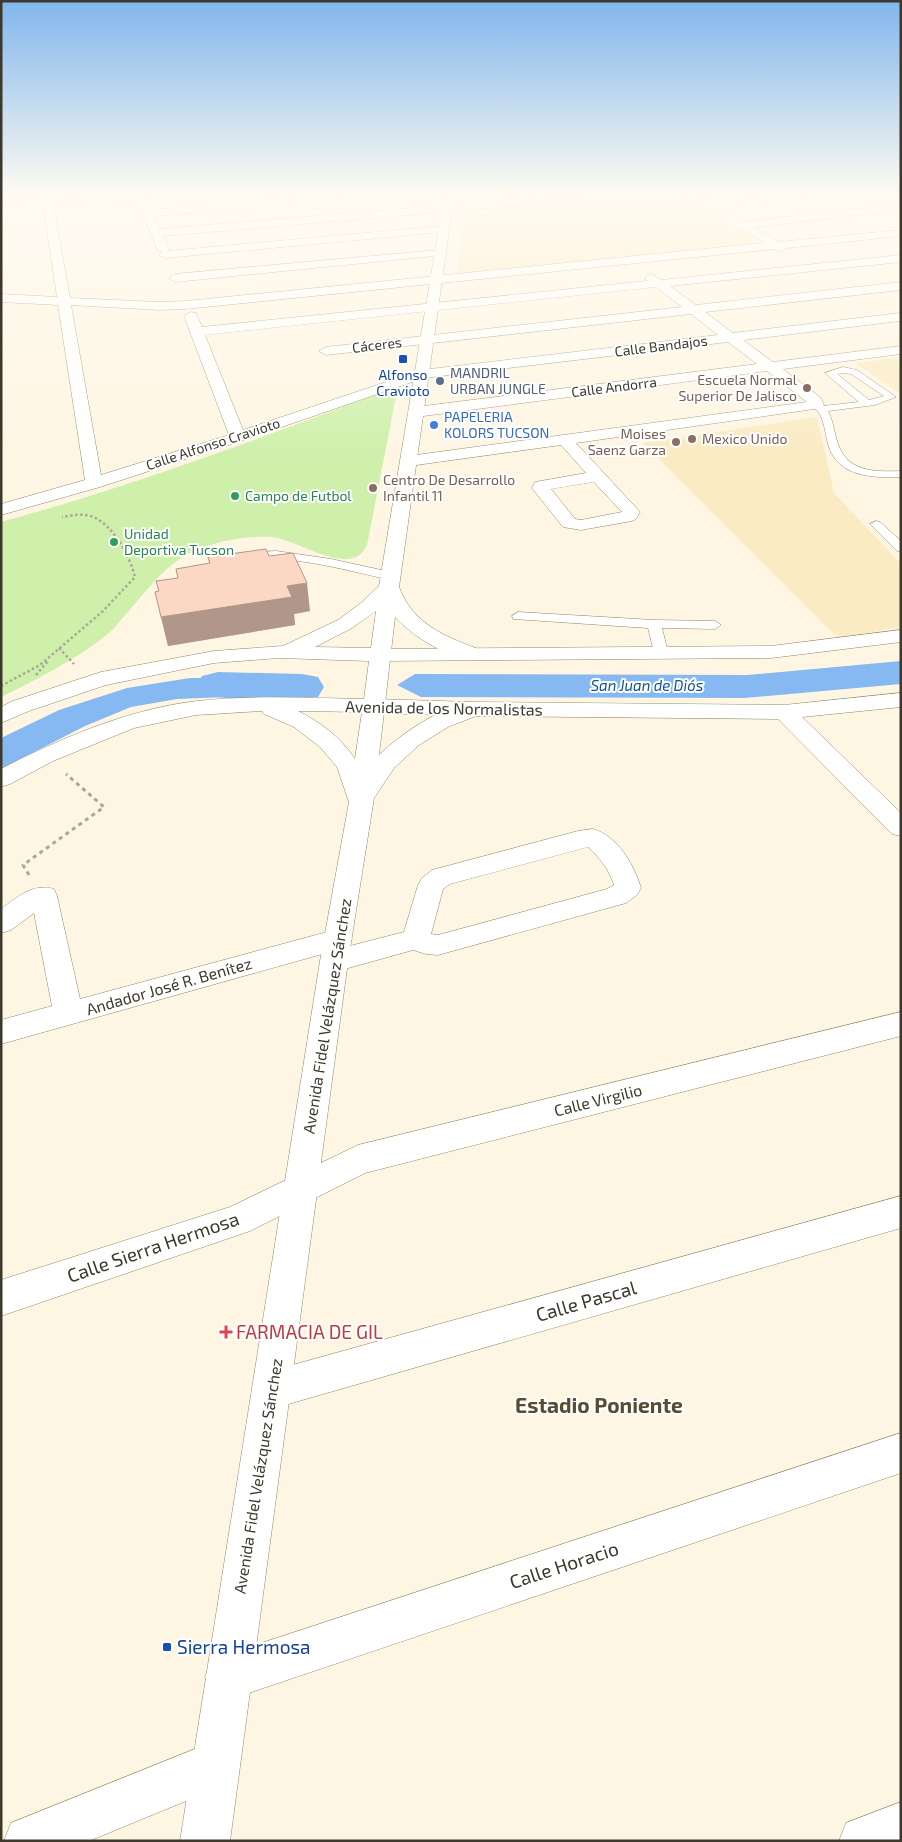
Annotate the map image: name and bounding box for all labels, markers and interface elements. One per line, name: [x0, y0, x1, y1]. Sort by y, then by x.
street label: Calle Bandajos: [614, 331, 708, 360]
street label: Cáceres: [351, 333, 403, 356]
marker: Alfonso Cravioto: [397, 353, 409, 365]
place label: MANDRIL URBAN JUNGLE: [450, 364, 546, 397]
place label: Alfonso Cravioto: [376, 366, 430, 399]
place label: Escuela Normal Superior De Jalisco: [679, 371, 798, 404]
street label: Calle Andorra: [570, 373, 658, 400]
marker: MANDRIL URBAN JUNGLE: [434, 375, 446, 387]
marker: Escuela Normal Superior De Jalisco: [801, 382, 813, 394]
place label: PAPELERIA KOLORS TUCSON: [444, 408, 549, 441]
street label: Calle Alfonso Cravioto: [144, 414, 282, 473]
marker: PAPELERIA KOLORS TUCSON: [428, 419, 440, 431]
place label: Moises Saenz Garza: [588, 425, 666, 458]
place label: Mexico Unido: [702, 430, 787, 447]
marker: Mexico Unido: [686, 433, 698, 445]
marker: Moises Saenz Garza: [670, 436, 682, 448]
place label: Centro De Desarrollo Infantil 11: [383, 471, 515, 504]
marker: Centro De Desarrollo Infantil 11: [367, 482, 379, 494]
place label: Campo de Futbol: [245, 487, 352, 504]
marker: Campo de Futbol: [229, 490, 241, 502]
place label: Unidad Deportiva Tucson: [124, 525, 234, 558]
marker: Unidad Deportiva Tucson: [108, 536, 120, 548]
water label: San Juan de Diós: [591, 676, 704, 694]
street label: Avenida de los Normalistas: [345, 696, 543, 719]
street label: Avenida Fidel Velázquez Sánchez: [298, 897, 355, 1135]
street label: Andador José R. Benítez: [84, 953, 254, 1018]
street label: Calle Virgilio: [552, 1079, 644, 1120]
street label: Calle Sierra Hermosa: [64, 1206, 242, 1287]
street label: Calle Pascal: [533, 1275, 639, 1326]
place label: FARMACIA DE GIL: [236, 1320, 383, 1343]
marker: FARMACIA DE GIL: [220, 1326, 232, 1338]
street label: Avenida Fidel Velázquez Sánchez: [229, 1357, 286, 1595]
district label: Estadio Poniente: [515, 1392, 683, 1417]
street label: Calle Horacio: [506, 1536, 621, 1593]
place label: Sierra Hermosa: [177, 1635, 311, 1658]
marker: Sierra Hermosa: [161, 1641, 173, 1653]

